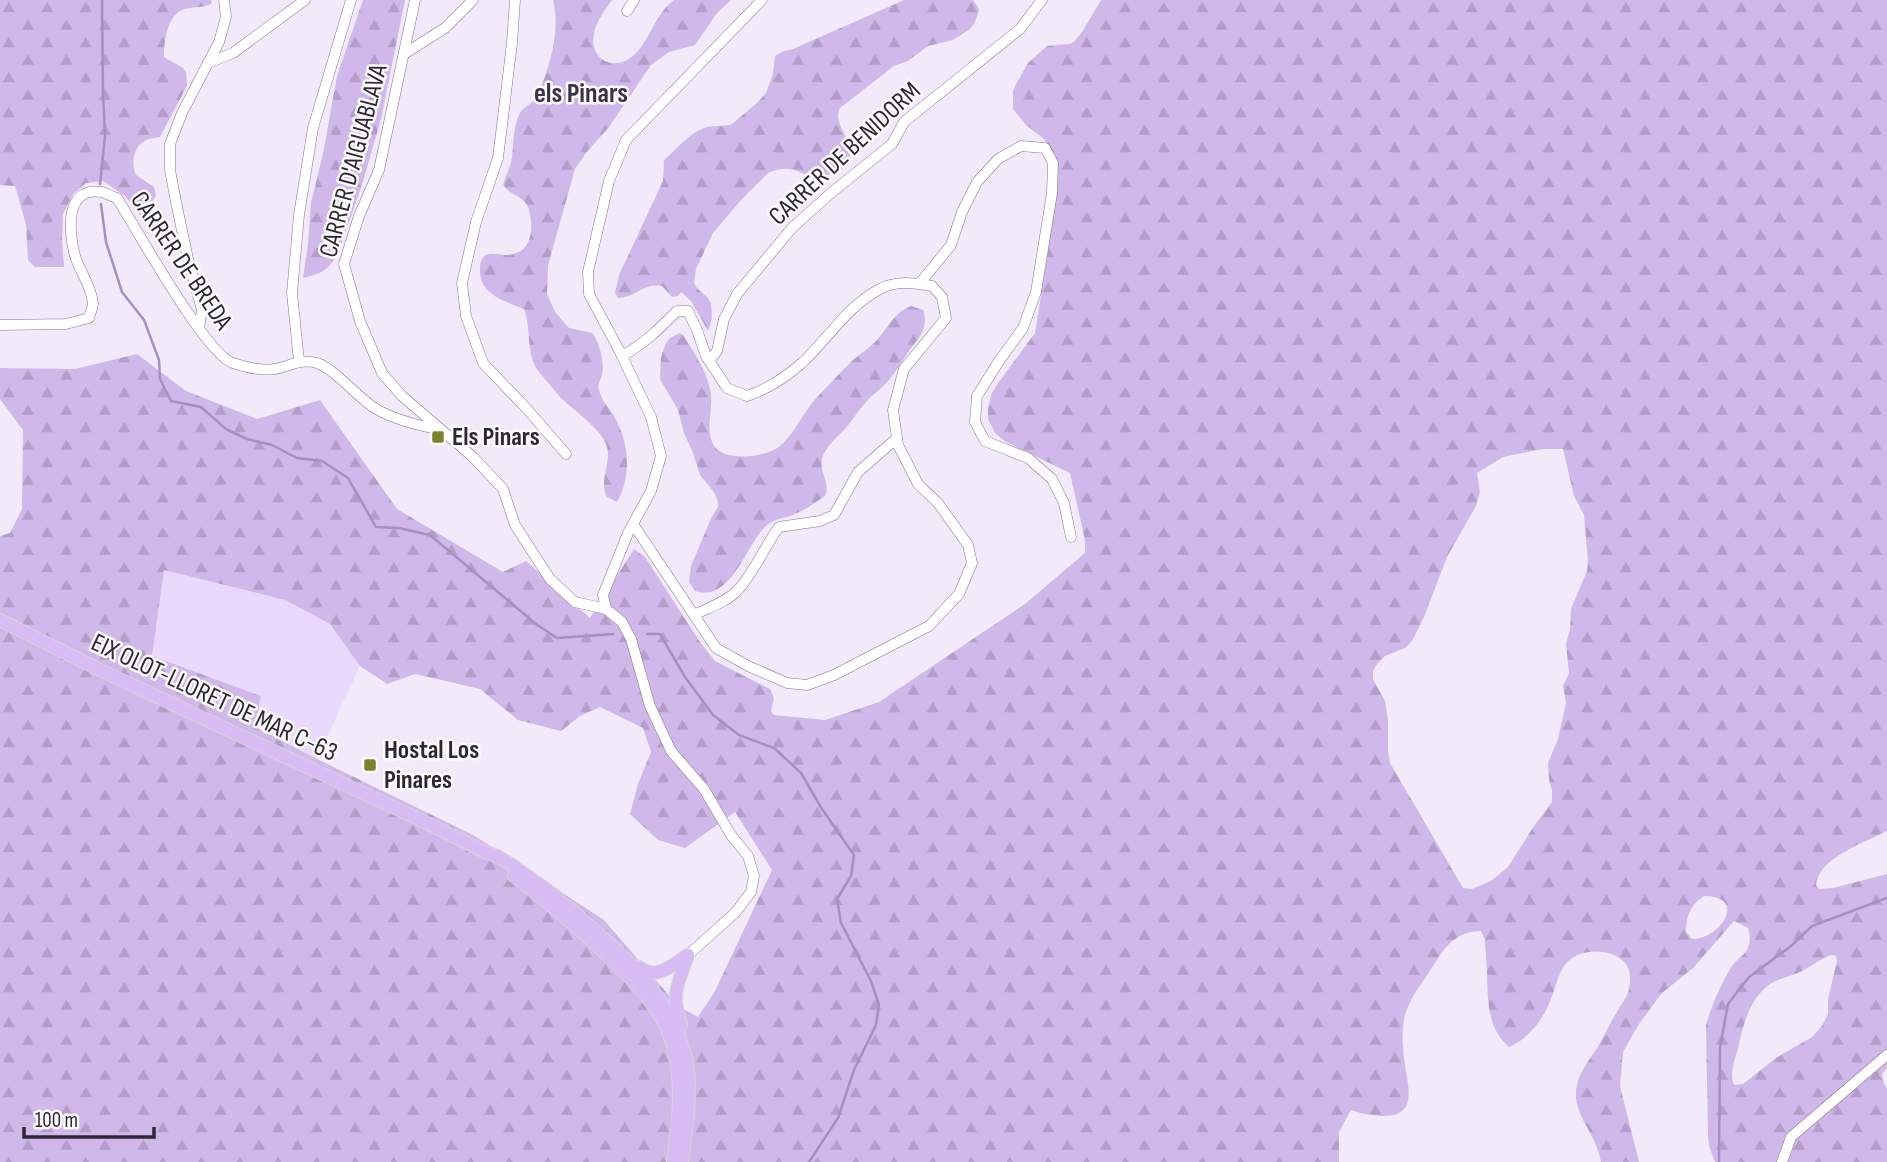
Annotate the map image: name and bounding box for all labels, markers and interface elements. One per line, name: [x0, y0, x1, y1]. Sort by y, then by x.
street label: CARRER D'AIGUABLAVA: [313, 60, 395, 261]
street label: CARRER DE BENIDORM: [763, 76, 927, 232]
district label: els Pinars: [534, 77, 628, 110]
street label: CARRER DE BREDA: [123, 186, 239, 337]
place label: Els Pinars: [452, 422, 540, 453]
marker: Els Pinars: [430, 429, 446, 445]
street label: EIX OLOT-LLORET DE MAR C-63: [86, 627, 342, 769]
place label: Hostal Los Pinares: [384, 735, 479, 796]
marker: Hostal Los Pinares: [362, 757, 378, 773]
scale bar: [24, 1096, 154, 1140]
text: 100 m: [35, 1108, 78, 1133]

